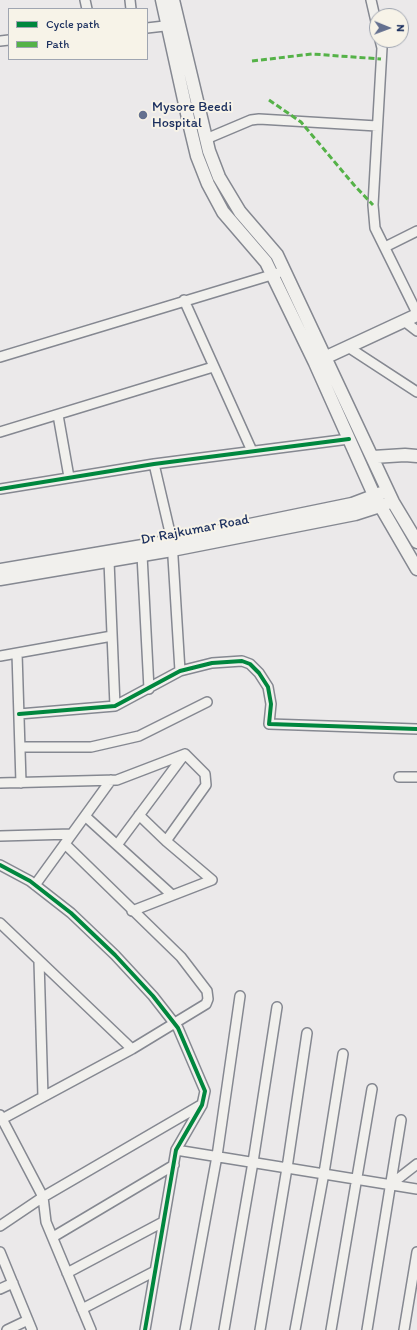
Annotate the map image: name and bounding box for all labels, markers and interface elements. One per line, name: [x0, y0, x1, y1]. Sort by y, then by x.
legend: [8, 8, 148, 60]
north arrow: [369, 8, 409, 48]
text: Cycle path: [46, 17, 100, 31]
text: N: [394, 24, 407, 32]
text: Path: [46, 37, 69, 51]
place label: Mysore Beedi Hospital: [152, 99, 232, 132]
marker: Mysore Beedi Hospital: [137, 109, 149, 121]
street label: Dr Rajkumar Road: [139, 511, 251, 549]

